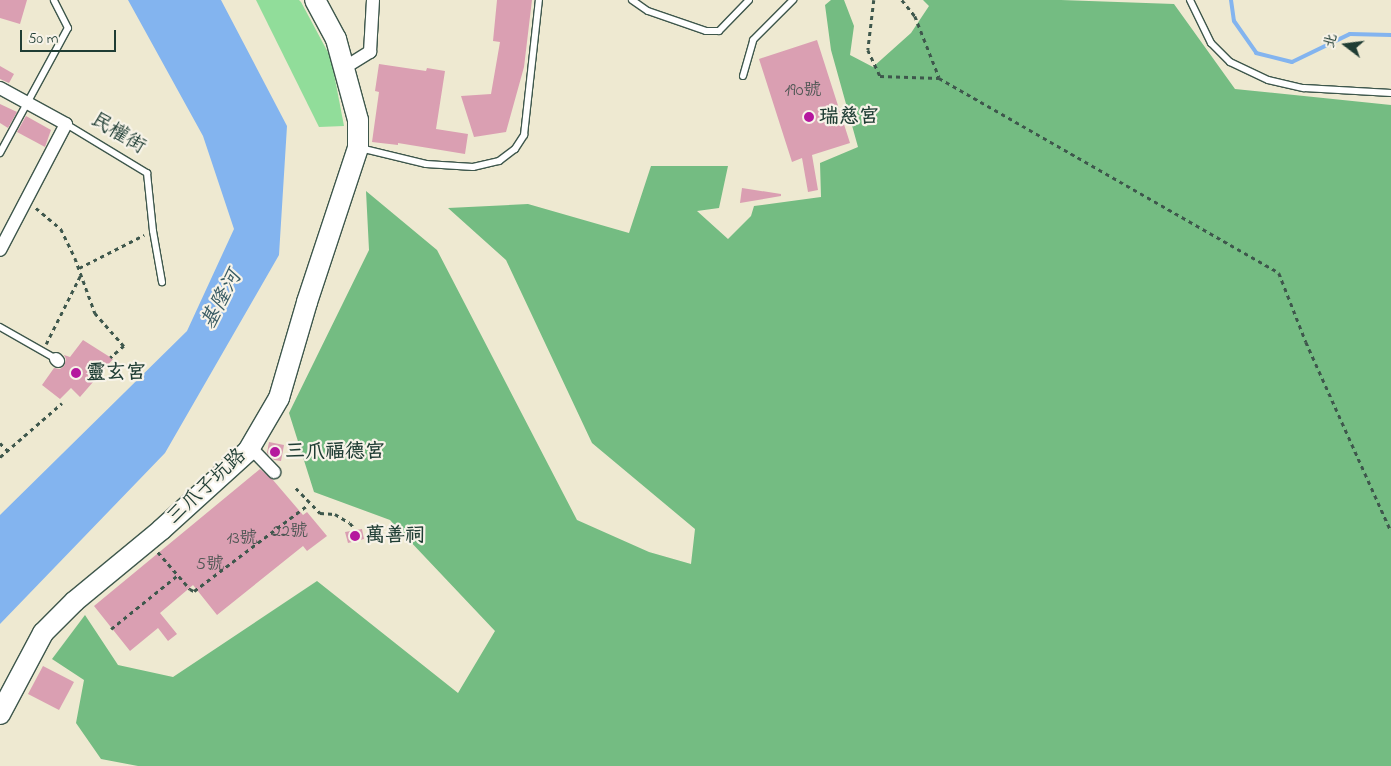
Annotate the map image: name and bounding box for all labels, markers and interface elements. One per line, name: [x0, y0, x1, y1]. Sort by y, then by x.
scale bar: [22, 20, 119, 52]
north arrow: [1321, 20, 1371, 70]
text: 50 m: [28, 28, 58, 50]
text: 北: [1319, 32, 1343, 50]
house number: 190號: [785, 80, 821, 102]
place label: 瑞慈宮: [819, 105, 879, 129]
street label: 民權街: [86, 108, 150, 160]
marker: 瑞慈宮: [803, 111, 815, 123]
water label: 基隆河: [196, 266, 248, 334]
place label: 靈玄宮: [86, 361, 146, 385]
marker: 靈玄宮: [70, 367, 82, 379]
place label: 三爪福德宮: [285, 440, 385, 464]
street label: 三爪子坑路: [162, 444, 252, 530]
marker: 三爪福德宮: [269, 446, 281, 458]
house number: 22號: [272, 521, 308, 543]
place label: 萬善祠: [365, 524, 425, 548]
house number: 13號: [226, 528, 258, 550]
marker: 萬善祠: [349, 530, 361, 542]
house number: 5號: [196, 554, 224, 576]

